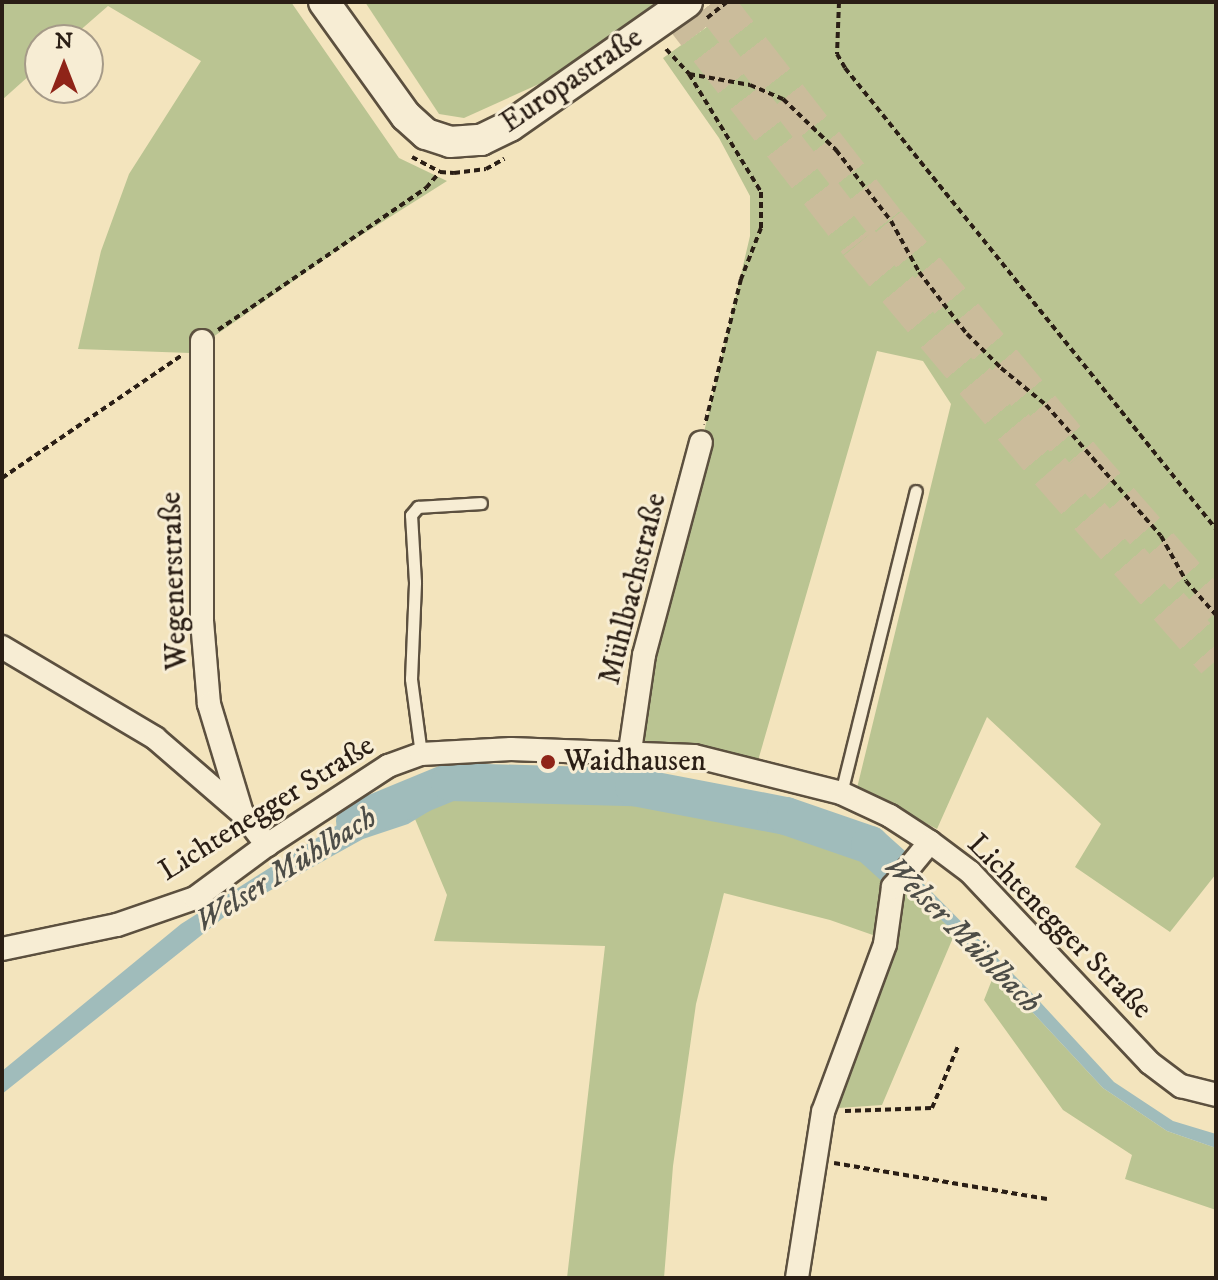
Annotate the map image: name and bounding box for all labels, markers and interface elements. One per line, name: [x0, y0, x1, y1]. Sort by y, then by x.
street label: Europastraße: [494, 20, 650, 142]
north arrow: [24, 24, 104, 104]
text: N: [55, 28, 73, 55]
street label: Mühlbachstraße: [593, 490, 675, 688]
street label: Wegenerstraße: [154, 491, 196, 671]
street label: Lichtenegger Straße: [153, 728, 381, 890]
place label: Waidhausen: [564, 744, 706, 780]
marker: Waidhausen: [539, 753, 557, 771]
water label: Welser Mühlbach: [188, 799, 384, 941]
street label: Lichtenegger Straße: [959, 827, 1159, 1027]
water label: Welser Mühlbach: [875, 848, 1049, 1022]

